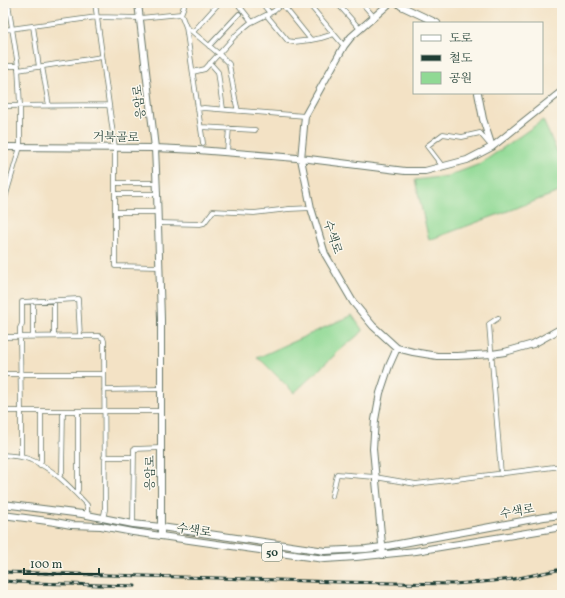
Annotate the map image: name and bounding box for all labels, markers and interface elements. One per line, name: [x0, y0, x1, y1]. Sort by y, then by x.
legend: [413, 22, 543, 94]
text: 도로: [449, 31, 473, 47]
text: 철도: [449, 51, 473, 67]
text: 공원: [449, 71, 472, 87]
street label: 응암로: [130, 83, 150, 120]
street label: 거북골로: [93, 130, 140, 146]
street label: 수색로: [319, 218, 345, 257]
street label: 응암로: [143, 455, 159, 490]
street label: 수색로: [499, 501, 536, 523]
street label: 수색로: [176, 521, 213, 541]
road number: 50: [262, 543, 282, 561]
scale bar: [24, 550, 99, 576]
text: 100 m: [30, 557, 63, 573]

